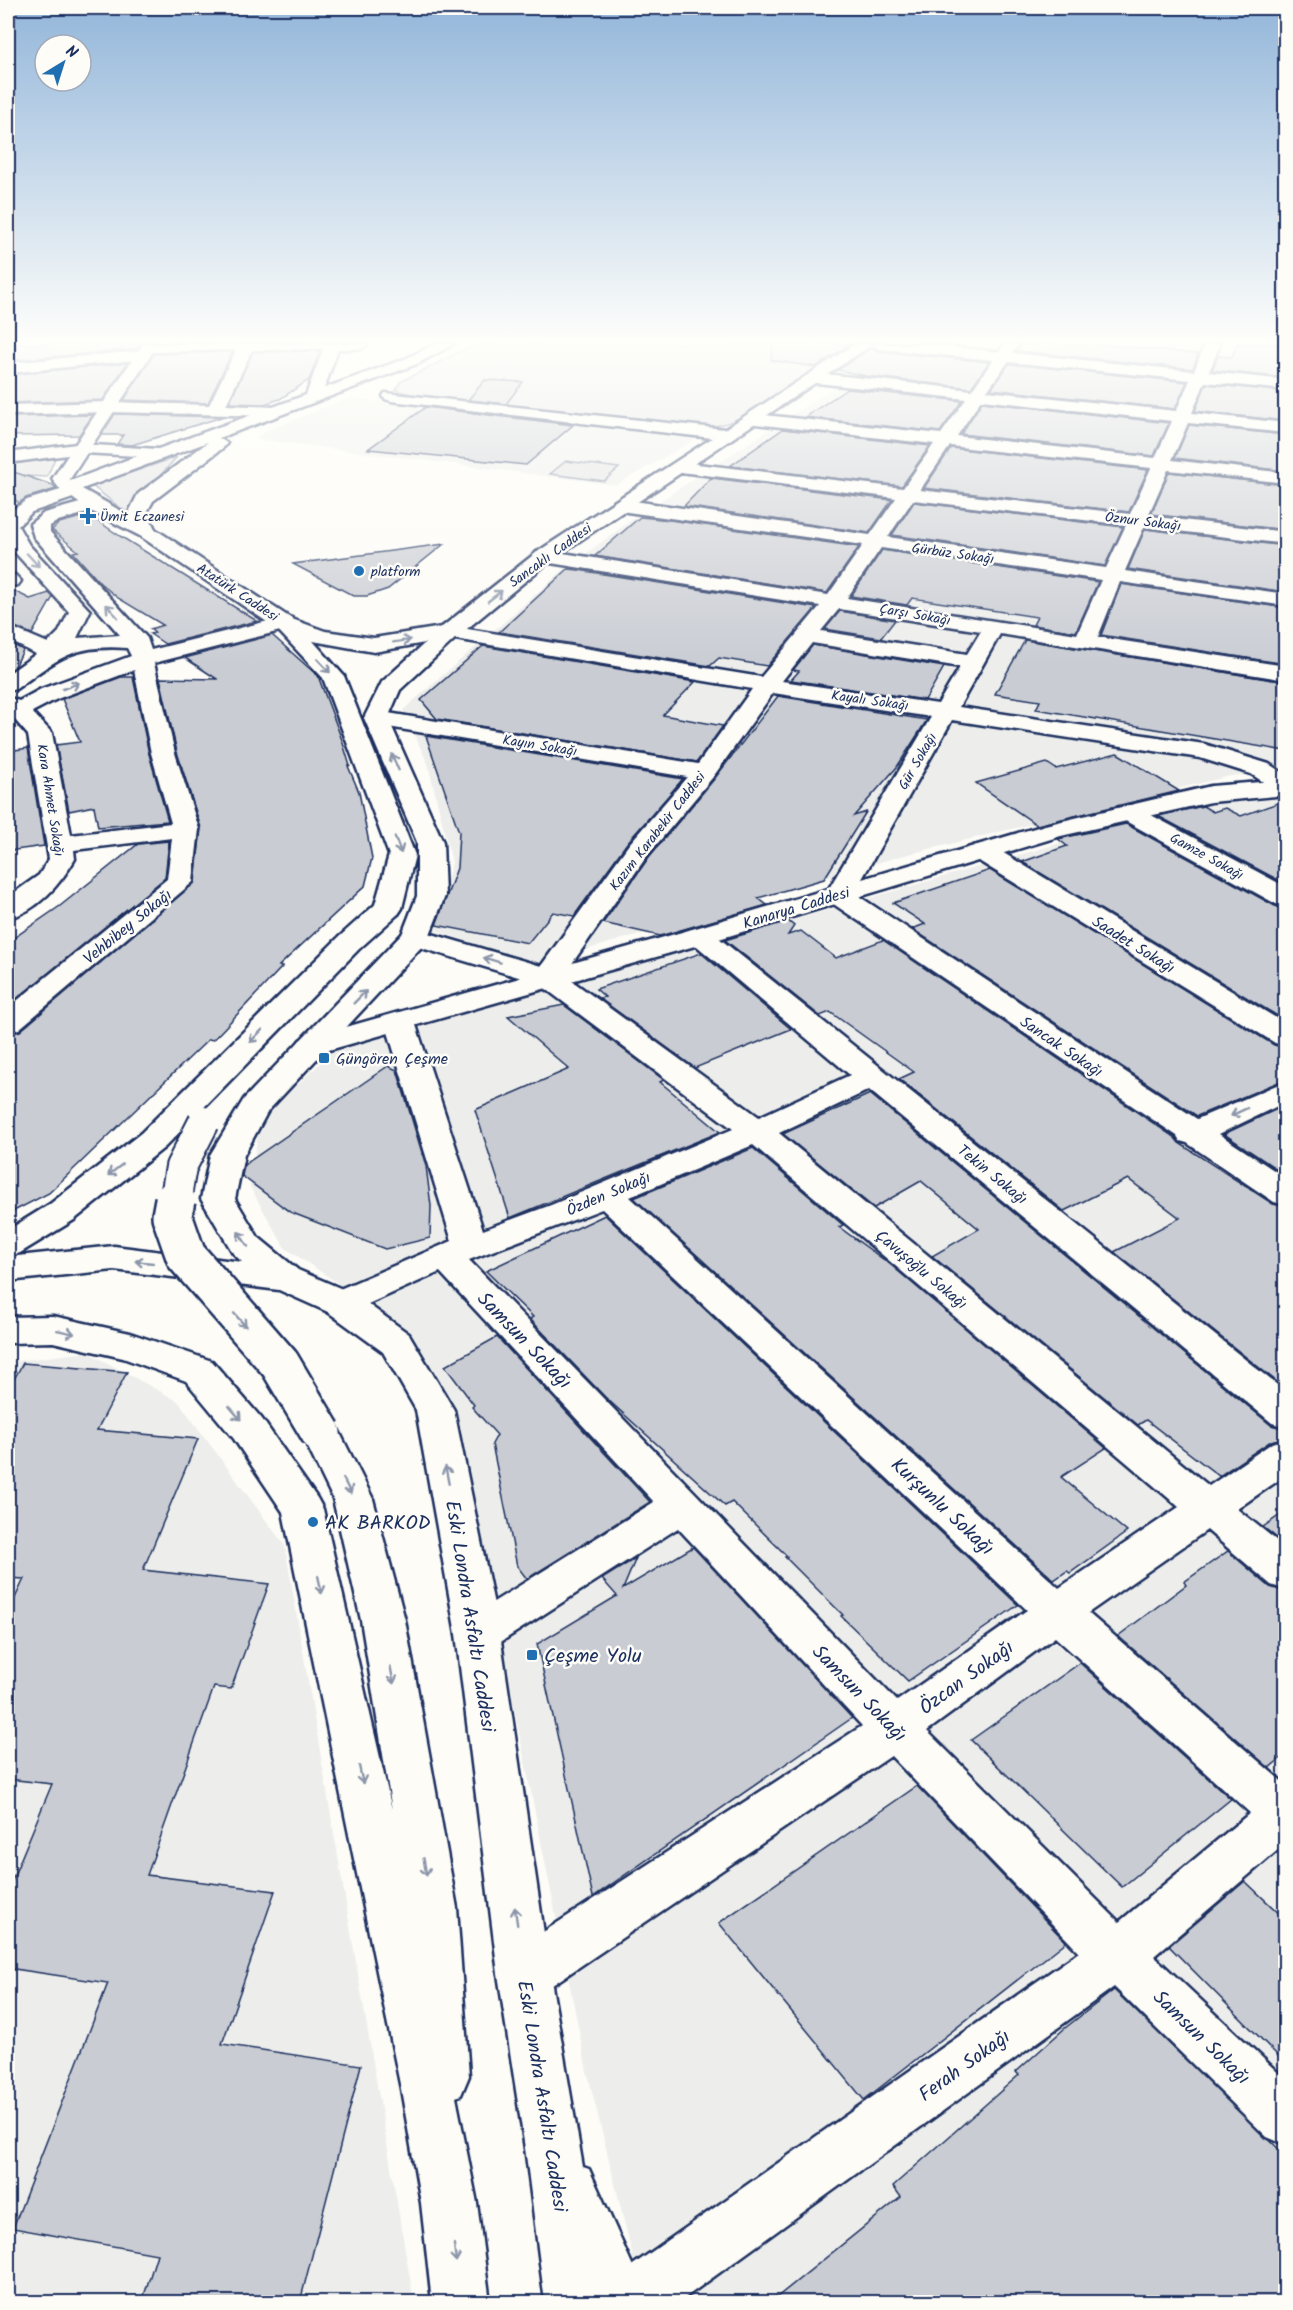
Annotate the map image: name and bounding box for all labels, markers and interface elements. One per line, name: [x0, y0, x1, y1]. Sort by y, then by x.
north arrow: [33, 33, 93, 93]
text: N: [60, 39, 83, 65]
place label: Ümit Eczanesi: [100, 506, 185, 528]
street label: Öznur Sokağı: [1104, 506, 1182, 538]
marker: Ümit Eczanesi: [81, 509, 95, 523]
street label: Sancaklı Caddesi: [504, 518, 597, 594]
street label: Gürbüz Sokağı: [910, 537, 996, 571]
one-way arrow: [26, 553, 40, 568]
street label: Atatürk Caddesi: [192, 558, 283, 628]
place label: platform: [370, 561, 421, 583]
marker: platform: [352, 564, 366, 578]
one-way arrow: [487, 589, 503, 602]
street label: Çarşı Sokağı: [877, 598, 953, 632]
one-way arrow: [105, 604, 119, 619]
one-way arrow: [392, 635, 412, 646]
one-way arrow: [317, 658, 331, 673]
one-way arrow: [62, 679, 80, 690]
street label: Kayalı Sokağı: [830, 685, 910, 717]
street label: Kayın Sokağı: [501, 729, 579, 763]
street label: Gür Sokağı: [893, 729, 943, 794]
street label: Kara Ahmet Sokağı: [30, 742, 70, 858]
one-way arrow: [389, 754, 400, 772]
street label: Kazım Karabekir Caddesi: [604, 767, 712, 896]
street label: Gamze Sokağı: [1166, 828, 1248, 886]
one-way arrow: [393, 836, 404, 854]
street label: Kanarya Caddesi: [740, 880, 854, 937]
street label: Vehbibey Sokağı: [78, 883, 178, 971]
street label: Saadet Sokağı: [1087, 910, 1180, 981]
one-way arrow: [483, 954, 502, 965]
one-way arrow: [353, 989, 367, 1004]
street label: Sancak Sokağı: [1015, 1010, 1108, 1084]
one-way arrow: [249, 1029, 264, 1044]
place label: Güngören Çeşme: [336, 1047, 448, 1072]
marker: Güngören Çeşme: [317, 1051, 331, 1065]
one-way arrow: [1230, 1106, 1248, 1118]
street label: Tekin Sokağı: [951, 1139, 1033, 1211]
one-way arrow: [107, 1164, 123, 1177]
street label: Özden Sokağı: [563, 1165, 655, 1223]
street label: Çavuşoğlu Sokağı: [869, 1224, 973, 1316]
one-way arrow: [236, 1231, 249, 1248]
one-way arrow: [134, 1256, 154, 1267]
street label: Samsun Sokağı: [468, 1285, 579, 1398]
one-way arrow: [233, 1312, 247, 1327]
one-way arrow: [55, 1327, 75, 1338]
one-way arrow: [228, 1405, 242, 1420]
street label: Kurşunlu Sokağı: [882, 1451, 1001, 1564]
one-way arrow: [441, 1465, 452, 1485]
one-way arrow: [341, 1476, 353, 1494]
street label: Eski Londra Asfaltı Caddesi: [435, 1498, 503, 1736]
place label: AK BARKOD: [325, 1508, 431, 1540]
marker: AK BARKOD: [306, 1515, 320, 1529]
one-way arrow: [315, 1574, 326, 1594]
street label: Özcan Sokağı: [913, 1633, 1022, 1724]
street label: Samsun Sokağı: [803, 1638, 914, 1751]
place label: Çeşme Yolu: [544, 1641, 642, 1673]
marker: Çeşme Yolu: [525, 1648, 539, 1662]
one-way arrow: [387, 1665, 398, 1684]
one-way arrow: [355, 1766, 367, 1785]
one-way arrow: [420, 1857, 431, 1877]
one-way arrow: [510, 1907, 521, 1927]
street label: Eski Londra Asfaltı Caddesi: [507, 1978, 575, 2216]
street label: Samsun Sokağı: [1144, 1983, 1257, 2094]
street label: Ferah Sokağı: [912, 2022, 1018, 2111]
one-way arrow: [450, 2242, 461, 2262]

